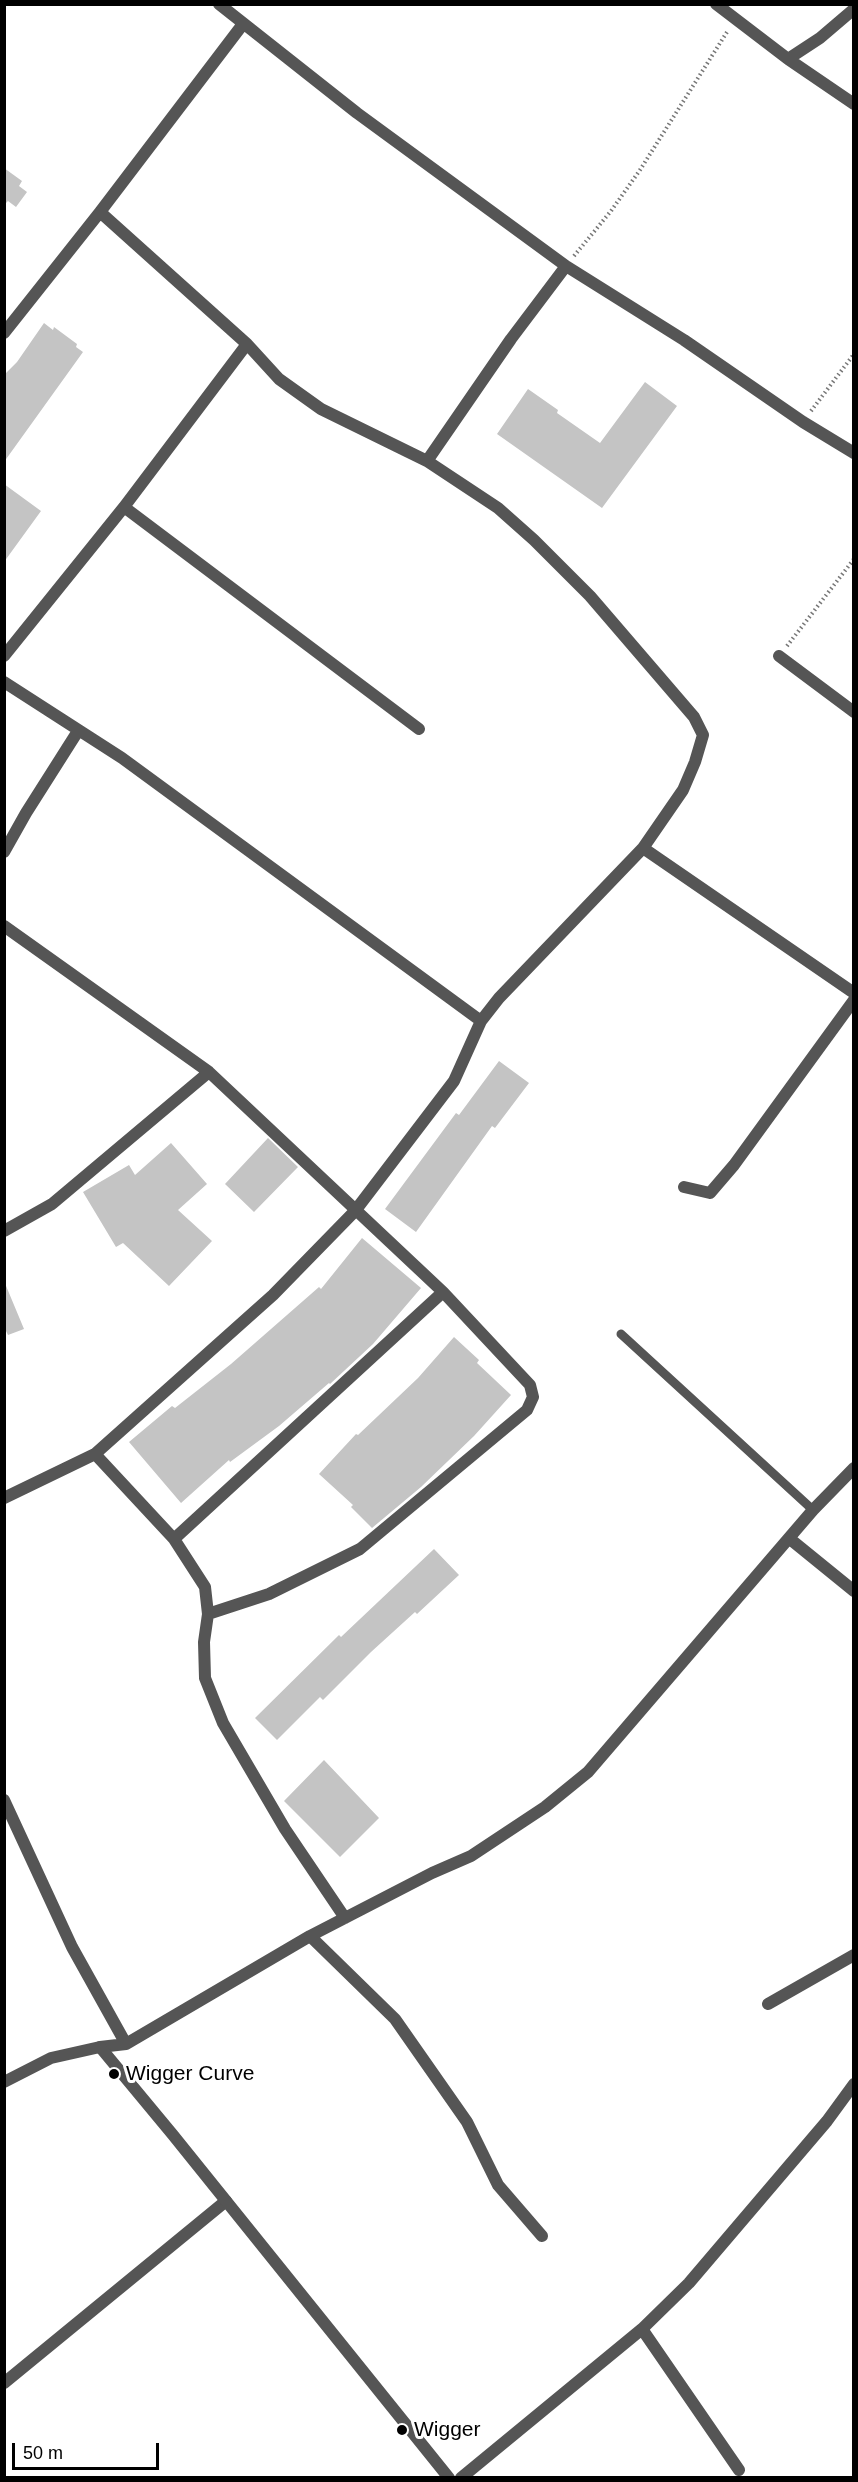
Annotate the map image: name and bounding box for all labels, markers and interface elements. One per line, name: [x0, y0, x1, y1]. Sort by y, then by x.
place label: Wigger Curve: [126, 2061, 254, 2087]
marker: Wigger Curve: [107, 2067, 121, 2081]
place label: Wigger: [414, 2417, 481, 2443]
marker: Wigger: [395, 2423, 409, 2437]
scale bar: [15, 2431, 162, 2469]
text: 50 m: [23, 2443, 63, 2463]

